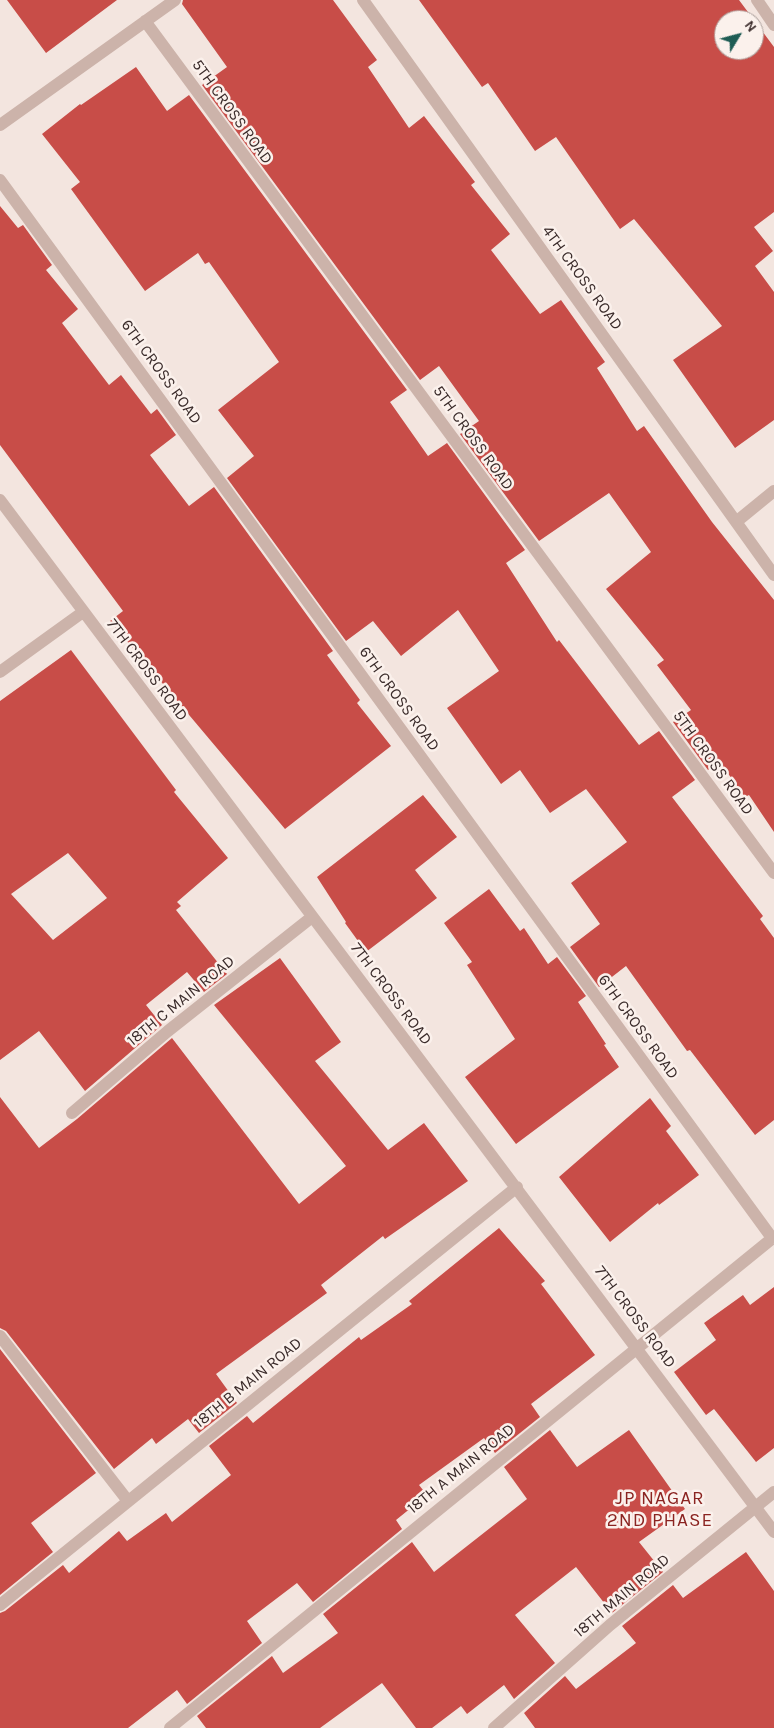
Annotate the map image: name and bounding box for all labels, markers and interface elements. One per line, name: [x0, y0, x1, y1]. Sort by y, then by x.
north arrow: [714, 10, 764, 60]
text: N: [741, 17, 760, 35]
street label: 5TH CROSS ROAD: [188, 56, 276, 168]
street label: 4TH CROSS ROAD: [538, 222, 626, 334]
street label: 6TH CROSS ROAD: [117, 316, 205, 428]
street label: 5TH CROSS ROAD: [429, 382, 517, 494]
street label: 7TH CROSS ROAD: [102, 615, 192, 725]
street label: 6TH CROSS ROAD: [355, 643, 443, 755]
street label: 5TH CROSS ROAD: [669, 707, 757, 819]
street label: 7TH CROSS ROAD: [346, 939, 436, 1049]
street label: 18TH C MAIN ROAD: [123, 952, 239, 1050]
street label: 6TH CROSS ROAD: [594, 971, 682, 1083]
street label: 7TH CROSS ROAD: [590, 1262, 680, 1372]
street label: 18TH B MAIN ROAD: [190, 1334, 306, 1432]
street label: 18TH A MAIN ROAD: [403, 1420, 519, 1518]
district label: JP NAGAR 2ND PHASE: [606, 1488, 714, 1532]
street label: 18TH MAIN ROAD: [570, 1550, 674, 1642]

